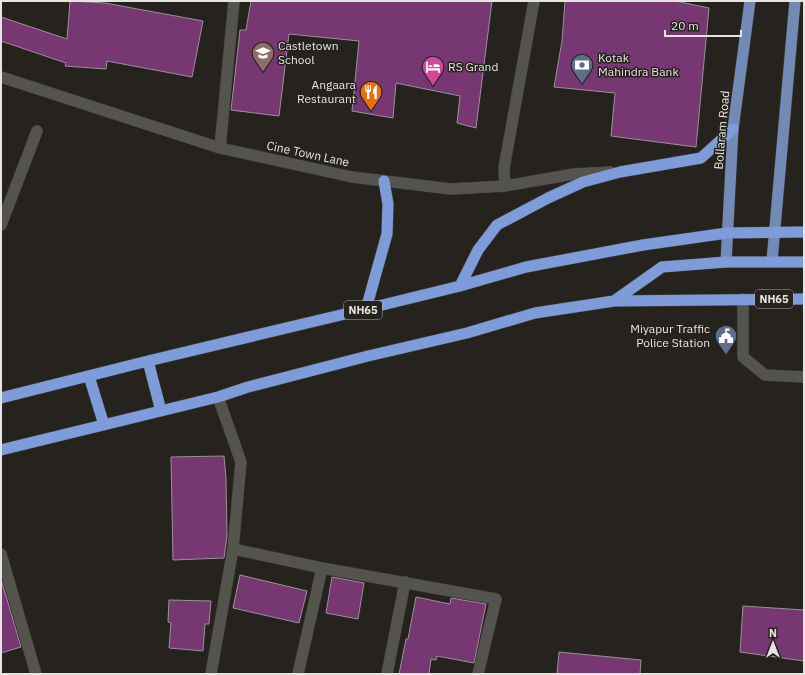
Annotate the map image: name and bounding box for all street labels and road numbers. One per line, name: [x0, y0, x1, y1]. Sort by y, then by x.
street label: Bollaram Road: [711, 90, 732, 170]
street label: Cine Town Lane: [265, 137, 351, 170]
road number: NH65: [755, 290, 793, 308]
road number: NH65: [344, 301, 382, 319]

